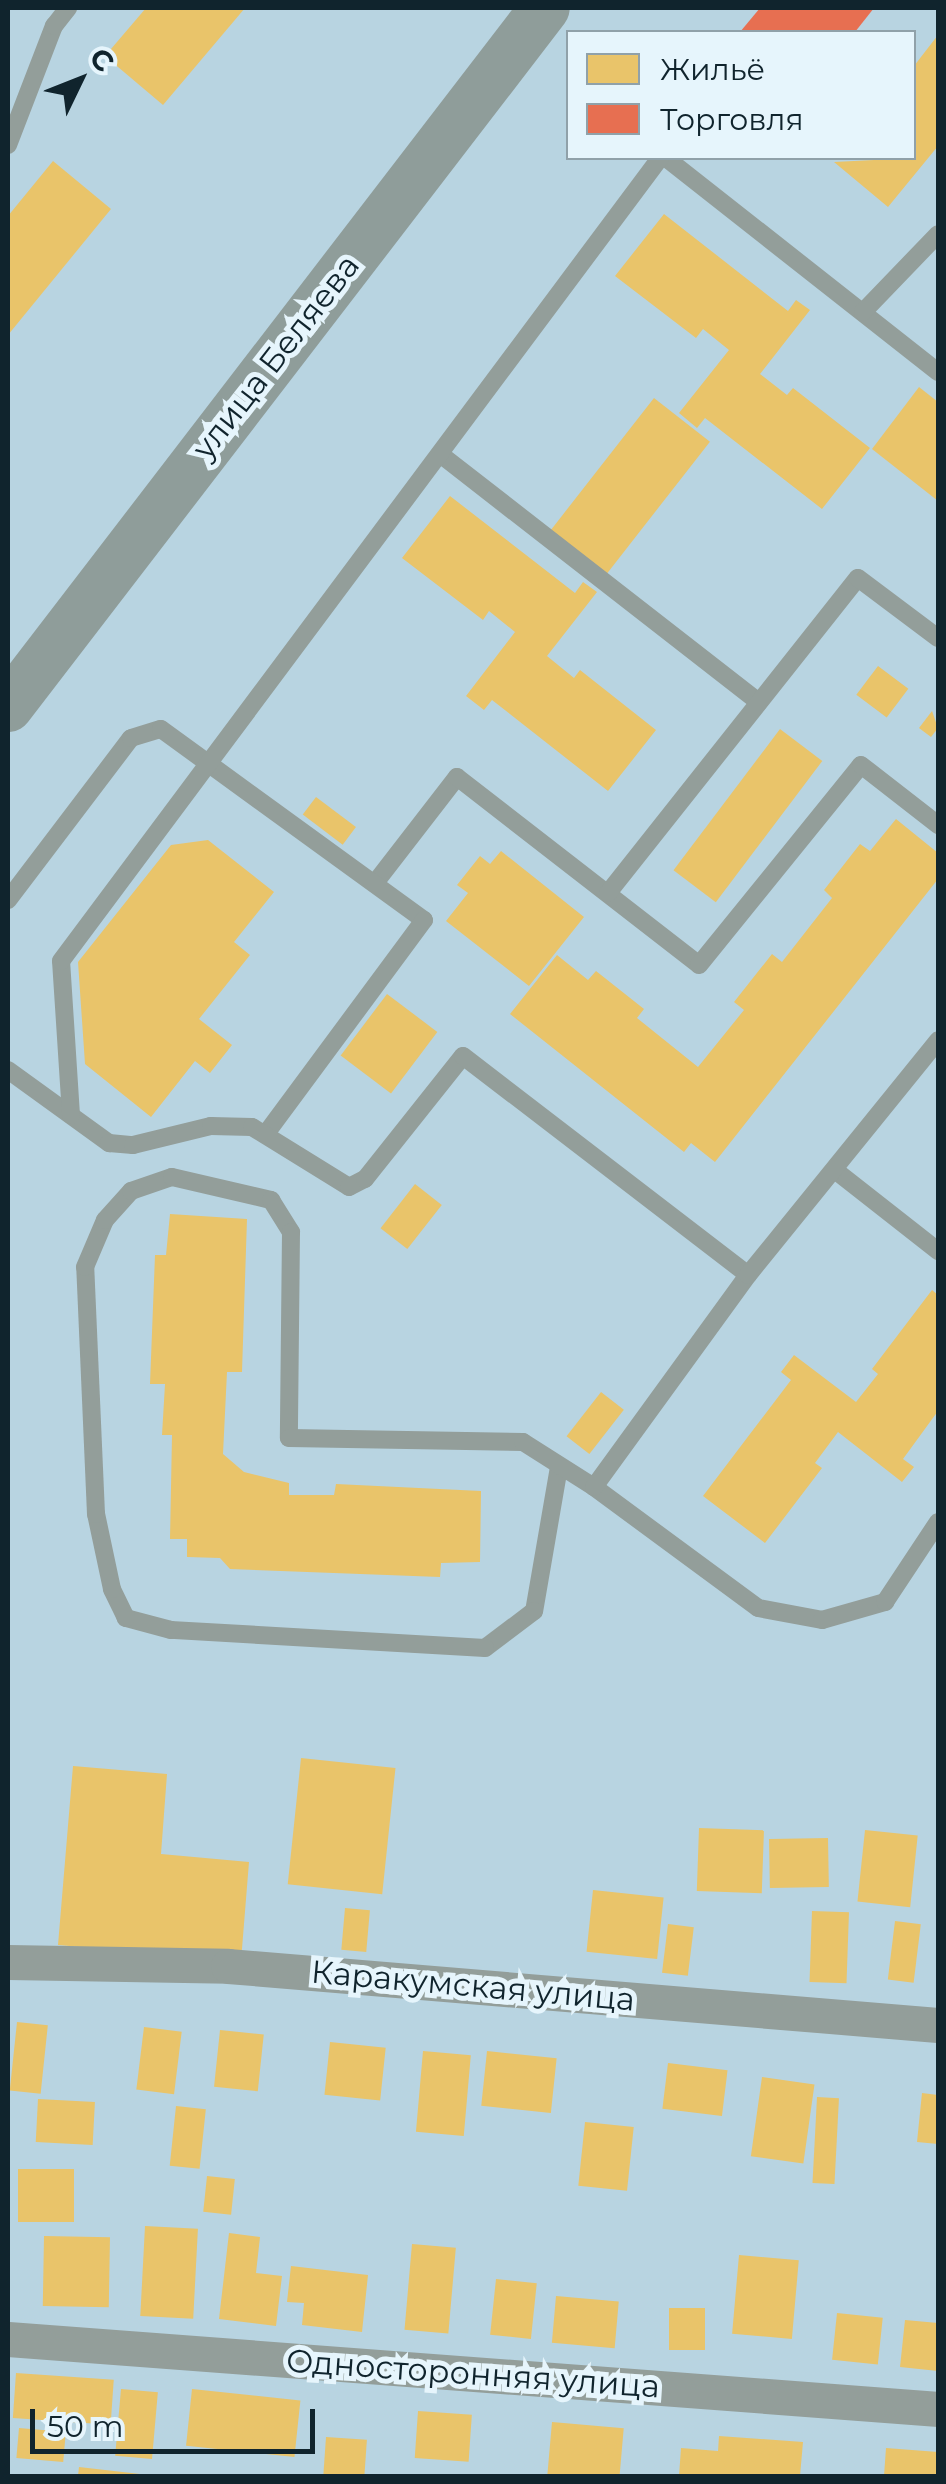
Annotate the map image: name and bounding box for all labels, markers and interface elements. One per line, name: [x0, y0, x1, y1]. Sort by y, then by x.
north arrow: [30, 30, 130, 130]
legend: [566, 30, 916, 160]
text: С: [83, 41, 121, 79]
text: Жильё: [660, 51, 765, 88]
text: Торговля: [660, 101, 804, 138]
street label: улица Беляева: [184, 247, 368, 467]
street label: Каракумская улица: [310, 1953, 636, 2019]
street label: Односторонняя улица: [285, 2342, 661, 2406]
scale bar: [35, 2389, 320, 2451]
text: 50 m: [47, 2408, 124, 2445]

